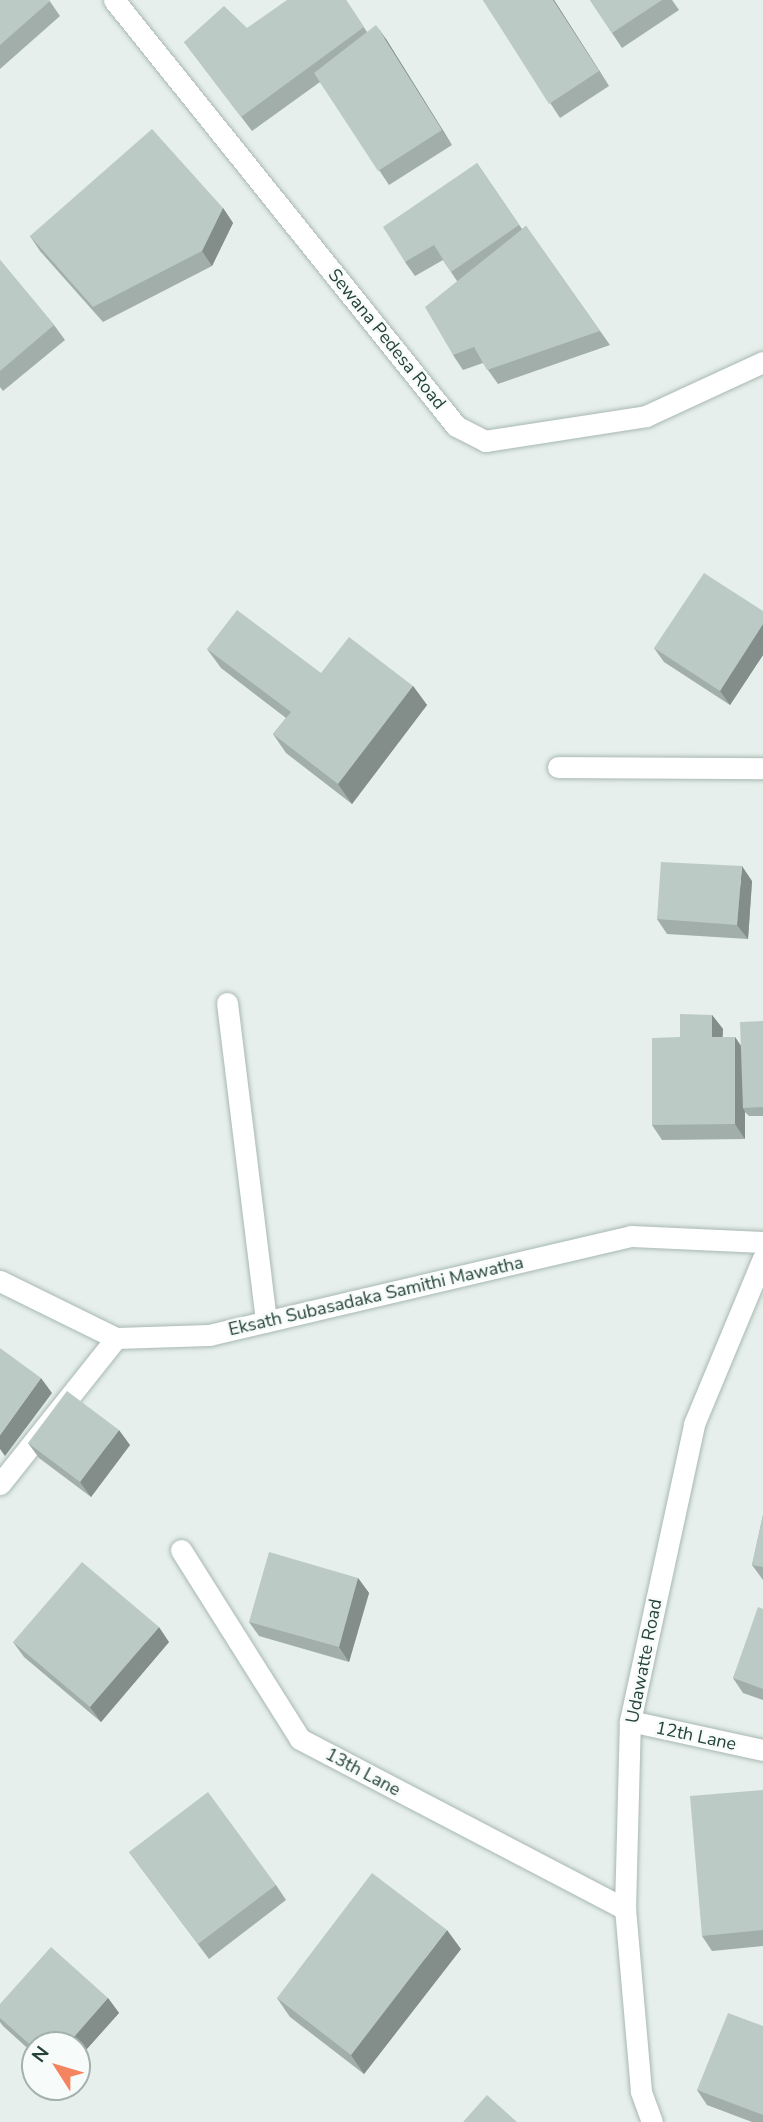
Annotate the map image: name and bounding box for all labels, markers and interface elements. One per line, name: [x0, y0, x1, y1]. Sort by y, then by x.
street label: Sewana Pedesa Road: [324, 264, 450, 414]
street label: Eksath Subasadaka Samithi Mawatha: [226, 1251, 526, 1341]
street label: Udawatte Road: [621, 1597, 667, 1725]
street label: 12th Lane: [654, 1717, 738, 1755]
street label: 13th Lane: [322, 1743, 404, 1801]
north arrow: [21, 2031, 91, 2101]
text: N: [26, 2041, 55, 2068]

